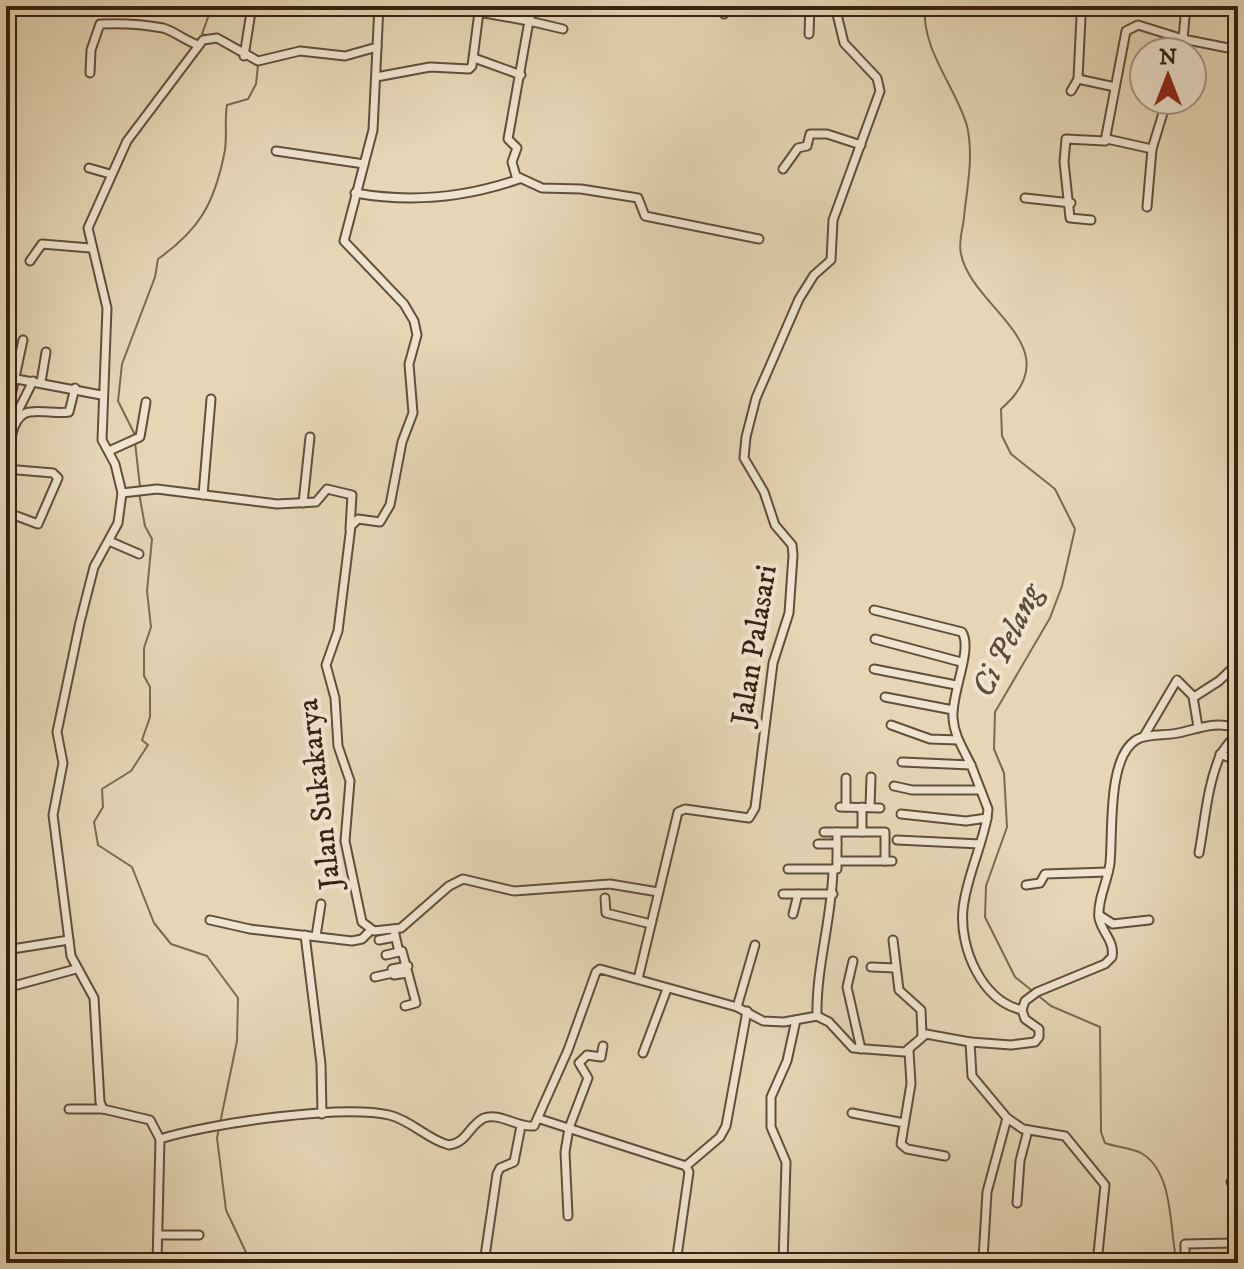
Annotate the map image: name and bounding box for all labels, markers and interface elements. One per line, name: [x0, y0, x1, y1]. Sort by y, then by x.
north arrow: [1128, 36, 1208, 116]
text: N: [1159, 44, 1177, 71]
street label: Jalan Palasari: [724, 562, 786, 731]
water label: Ci Pelang: [964, 575, 1054, 704]
street label: Jalan Sukakarya: [290, 696, 350, 894]

